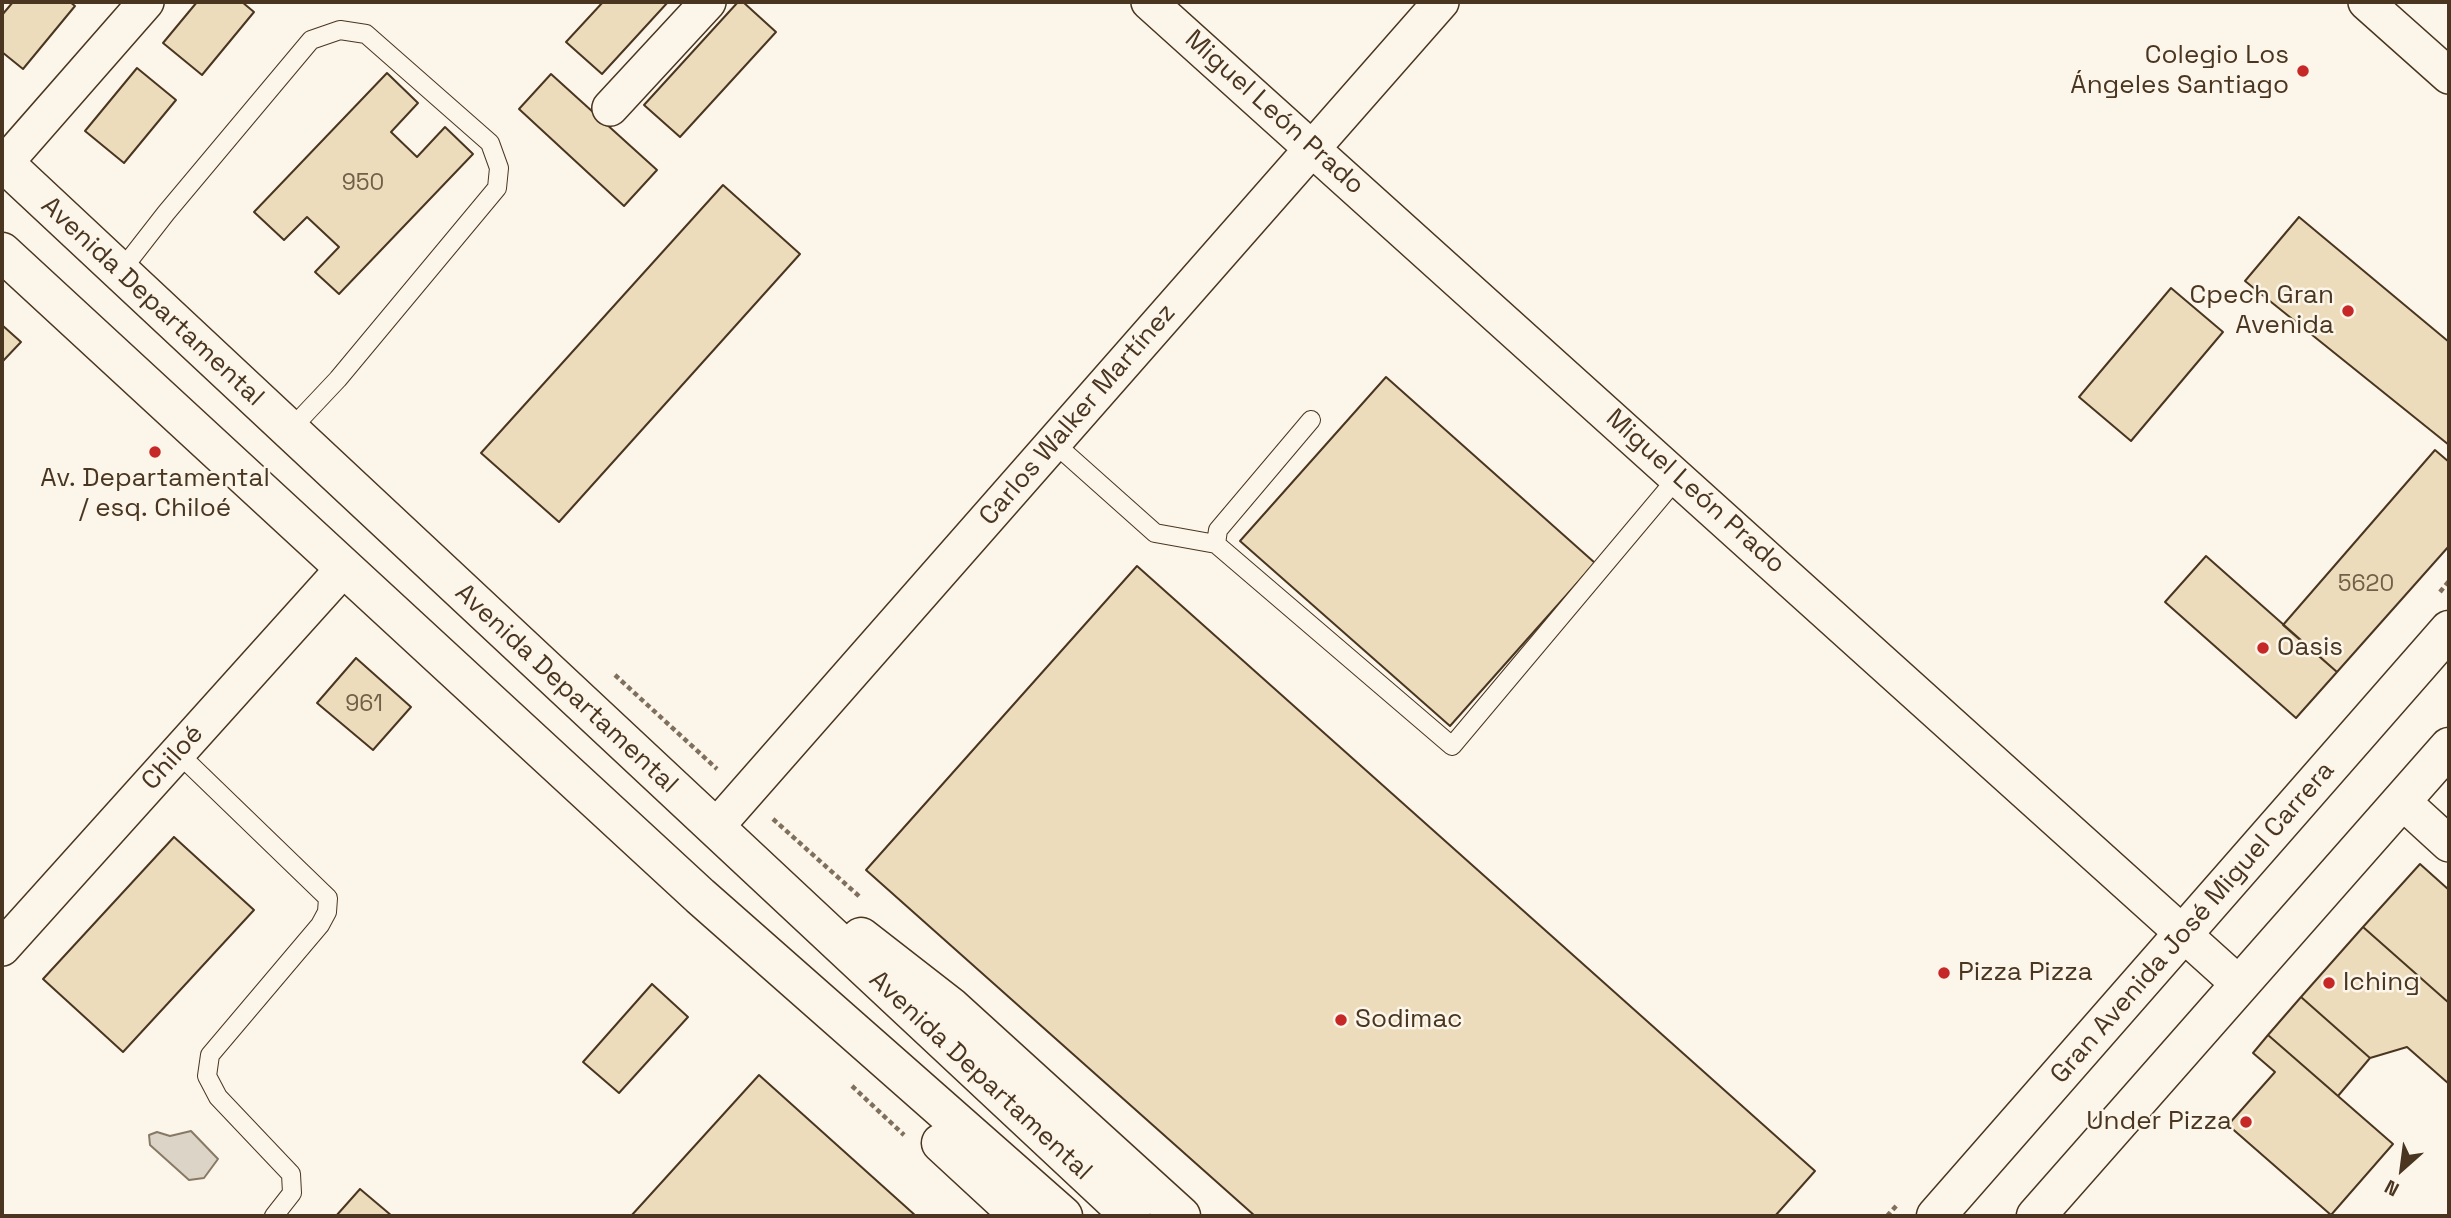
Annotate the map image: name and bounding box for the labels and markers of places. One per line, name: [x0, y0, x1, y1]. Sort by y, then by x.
place label: Colegio Los Ángeles Santiago: [2070, 40, 2289, 102]
marker: Colegio Los Ángeles Santiago: [2295, 63, 2311, 79]
place label: Cpech Gran Avenida: [2190, 280, 2334, 342]
marker: Cpech Gran Avenida: [2340, 303, 2356, 319]
marker: Av. Departamental / esq. Chiloé: [147, 444, 163, 460]
place label: Av. Departamental / esq. Chiloé: [40, 463, 270, 524]
place label: Oasis: [2277, 632, 2343, 664]
marker: Oasis: [2255, 640, 2271, 656]
place label: Pizza Pizza: [1958, 957, 2093, 989]
marker: Pizza Pizza: [1936, 965, 1952, 981]
place label: Iching: [2343, 967, 2420, 999]
marker: Iching: [2321, 975, 2337, 991]
place label: Sodimac: [1355, 1004, 1463, 1036]
marker: Sodimac: [1333, 1012, 1349, 1028]
place label: Under Pizza: [2086, 1106, 2232, 1138]
marker: Under Pizza: [2238, 1114, 2254, 1130]

